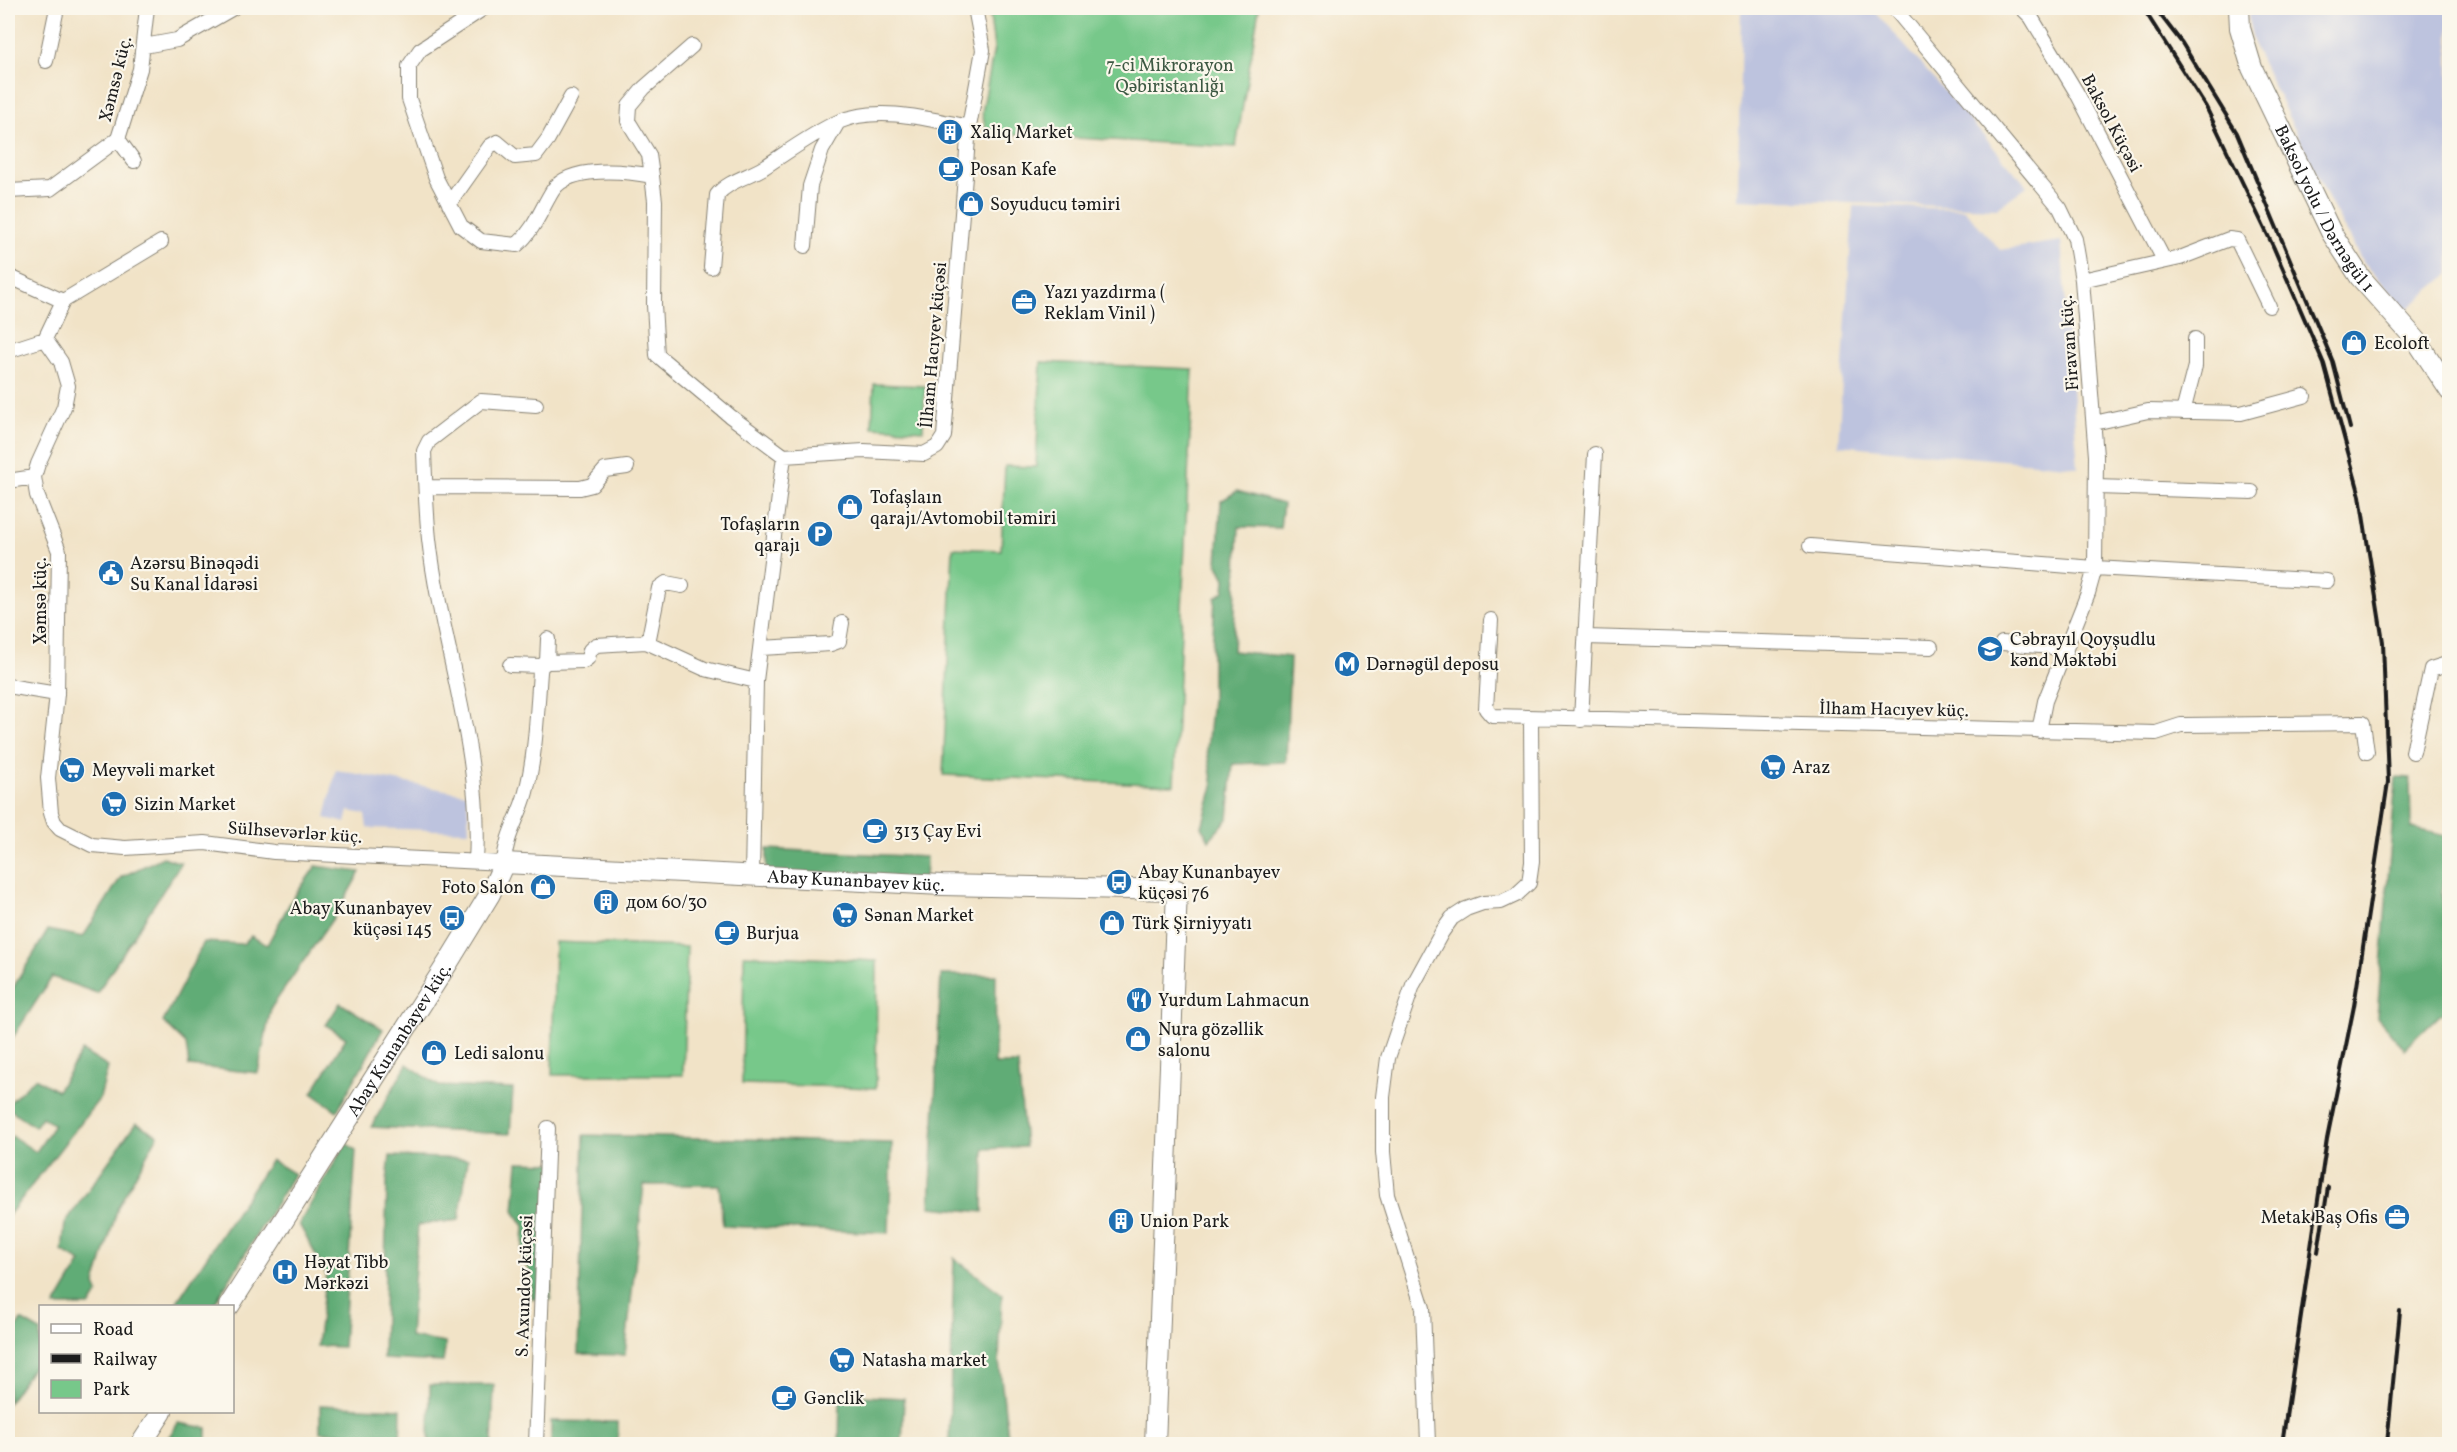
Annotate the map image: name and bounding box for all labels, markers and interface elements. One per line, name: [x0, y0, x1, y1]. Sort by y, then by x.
street label: Xəmsə küç.: [94, 34, 139, 125]
park label: 7-ci Mikrorayon Qəbiristanlığı: [1106, 54, 1234, 100]
street label: Baksol Küçəsi: [2074, 70, 2147, 177]
building icon: Xaliq Market: [935, 117, 965, 147]
place label: Xaliq Market: [970, 121, 1073, 146]
street label: Baksol yolu / Dərnəgül 1: [2267, 121, 2379, 299]
cafe icon: Posan Kafe: [936, 154, 966, 184]
place label: Posan Kafe: [970, 158, 1057, 183]
shop icon: Soyuducu təmiri: [956, 189, 986, 219]
place label: Soyuducu təmiri: [990, 193, 1120, 218]
street label: İlham Hacıyev küçəsi: [915, 261, 954, 429]
place label: Yazı yazdırma ( Reklam Vinil ): [1044, 281, 1165, 327]
office icon: Yazı yazdırma ( Reklam Vinil ): [1009, 287, 1039, 317]
street label: Firavan küç.: [2055, 294, 2086, 392]
shop icon: Ecoloft: [2339, 328, 2369, 358]
place label: Ecoloft: [2374, 332, 2430, 357]
place label: Tofaşlaın qarajı/Avtomobil təmiri: [870, 486, 1056, 532]
shop icon: Tofaşlaın qarajı/Avtomobil təmiri: [835, 492, 865, 522]
place label: Tofaşların qarajı: [720, 513, 800, 559]
parking icon: Tofaşların qarajı: [805, 519, 835, 549]
place label: Azərsu Binəqədi Su Kanal İdarəsi: [130, 552, 259, 598]
street label: Xəmsə küç.: [29, 557, 54, 645]
public building icon: Azərsu Binəqədi Su Kanal İdarəsi: [96, 558, 126, 588]
place label: Cəbrayıl Qoyşudlu kənd Məktəbi: [2010, 628, 2156, 674]
school or university icon: Cəbrayıl Qoyşudlu kənd Məktəbi: [1975, 634, 2005, 664]
metro station icon: Dərnəgül deposu: [1332, 649, 1362, 679]
place label: Dərnəgül deposu: [1366, 653, 1499, 678]
street label: İlham Hacıyev küç.: [1819, 697, 1969, 724]
supermarket icon: Araz: [1758, 752, 1788, 782]
supermarket icon: Meyvəli market: [57, 755, 87, 785]
place label: Araz: [1792, 756, 1830, 781]
place label: Meyvəli market: [92, 759, 215, 784]
supermarket icon: Sizin Market: [99, 789, 129, 819]
place label: Sizin Market: [134, 793, 236, 818]
street label: Sülhsevərlər küç.: [227, 816, 363, 851]
cafe icon: 313 Çay Evi: [860, 816, 890, 846]
place label: 313 Çay Evi: [894, 820, 982, 845]
place label: Abay Kunanbayev küçəsi 76: [1138, 861, 1281, 907]
street label: Abay Kunanbayev küç.: [766, 865, 945, 899]
bus stop icon: Abay Kunanbayev küçəsi 76: [1104, 867, 1134, 897]
shop icon: Foto Salon: [528, 872, 558, 902]
place label: Foto Salon: [441, 876, 524, 901]
building icon: дом 60/30: [591, 887, 621, 917]
place label: дом 60/30: [626, 891, 707, 916]
place label: Abay Kunanbayev küçəsi 145: [290, 897, 432, 943]
supermarket icon: Sənan Market: [830, 900, 860, 930]
bus stop icon: Abay Kunanbayev küçəsi 145: [437, 903, 467, 933]
place label: Sənan Market: [864, 904, 974, 929]
shop icon: Türk Şirniyyatı: [1097, 908, 1127, 938]
place label: Türk Şirniyyatı: [1132, 912, 1252, 937]
cafe icon: Burjua: [712, 918, 742, 948]
place label: Burjua: [746, 922, 799, 947]
street label: Abay Kunanbayev küç.: [342, 959, 458, 1122]
restaurant icon: Yurdum Lahmacun: [1124, 985, 1154, 1015]
place label: Yurdum Lahmacun: [1158, 989, 1310, 1014]
place label: Nura gözəllik salonu: [1158, 1018, 1264, 1064]
shop icon: Nura gözəllik salonu: [1123, 1024, 1153, 1054]
shop icon: Ledi salonu: [419, 1038, 449, 1068]
place label: Ledi salonu: [454, 1042, 544, 1067]
office icon: Metak Baş Ofis: [2382, 1202, 2412, 1232]
building icon: Union Park: [1106, 1206, 1136, 1236]
place label: Metak Baş Ofis: [2261, 1206, 2378, 1231]
place label: Union Park: [1140, 1210, 1229, 1235]
street label: S. Axundov küçəsi: [511, 1214, 540, 1358]
place label: Həyat Tibb Mərkəzi: [304, 1251, 388, 1297]
hospital icon: Həyat Tibb Mərkəzi: [270, 1257, 300, 1287]
legend: [39, 1305, 234, 1413]
text: Road: [93, 1318, 134, 1343]
supermarket icon: Natasha market: [827, 1345, 857, 1375]
text: Railway: [93, 1348, 157, 1373]
place label: Natasha market: [862, 1349, 987, 1374]
text: Park: [93, 1378, 130, 1403]
cafe icon: Gənclik: [769, 1383, 799, 1413]
place label: Gənclik: [804, 1387, 865, 1412]

